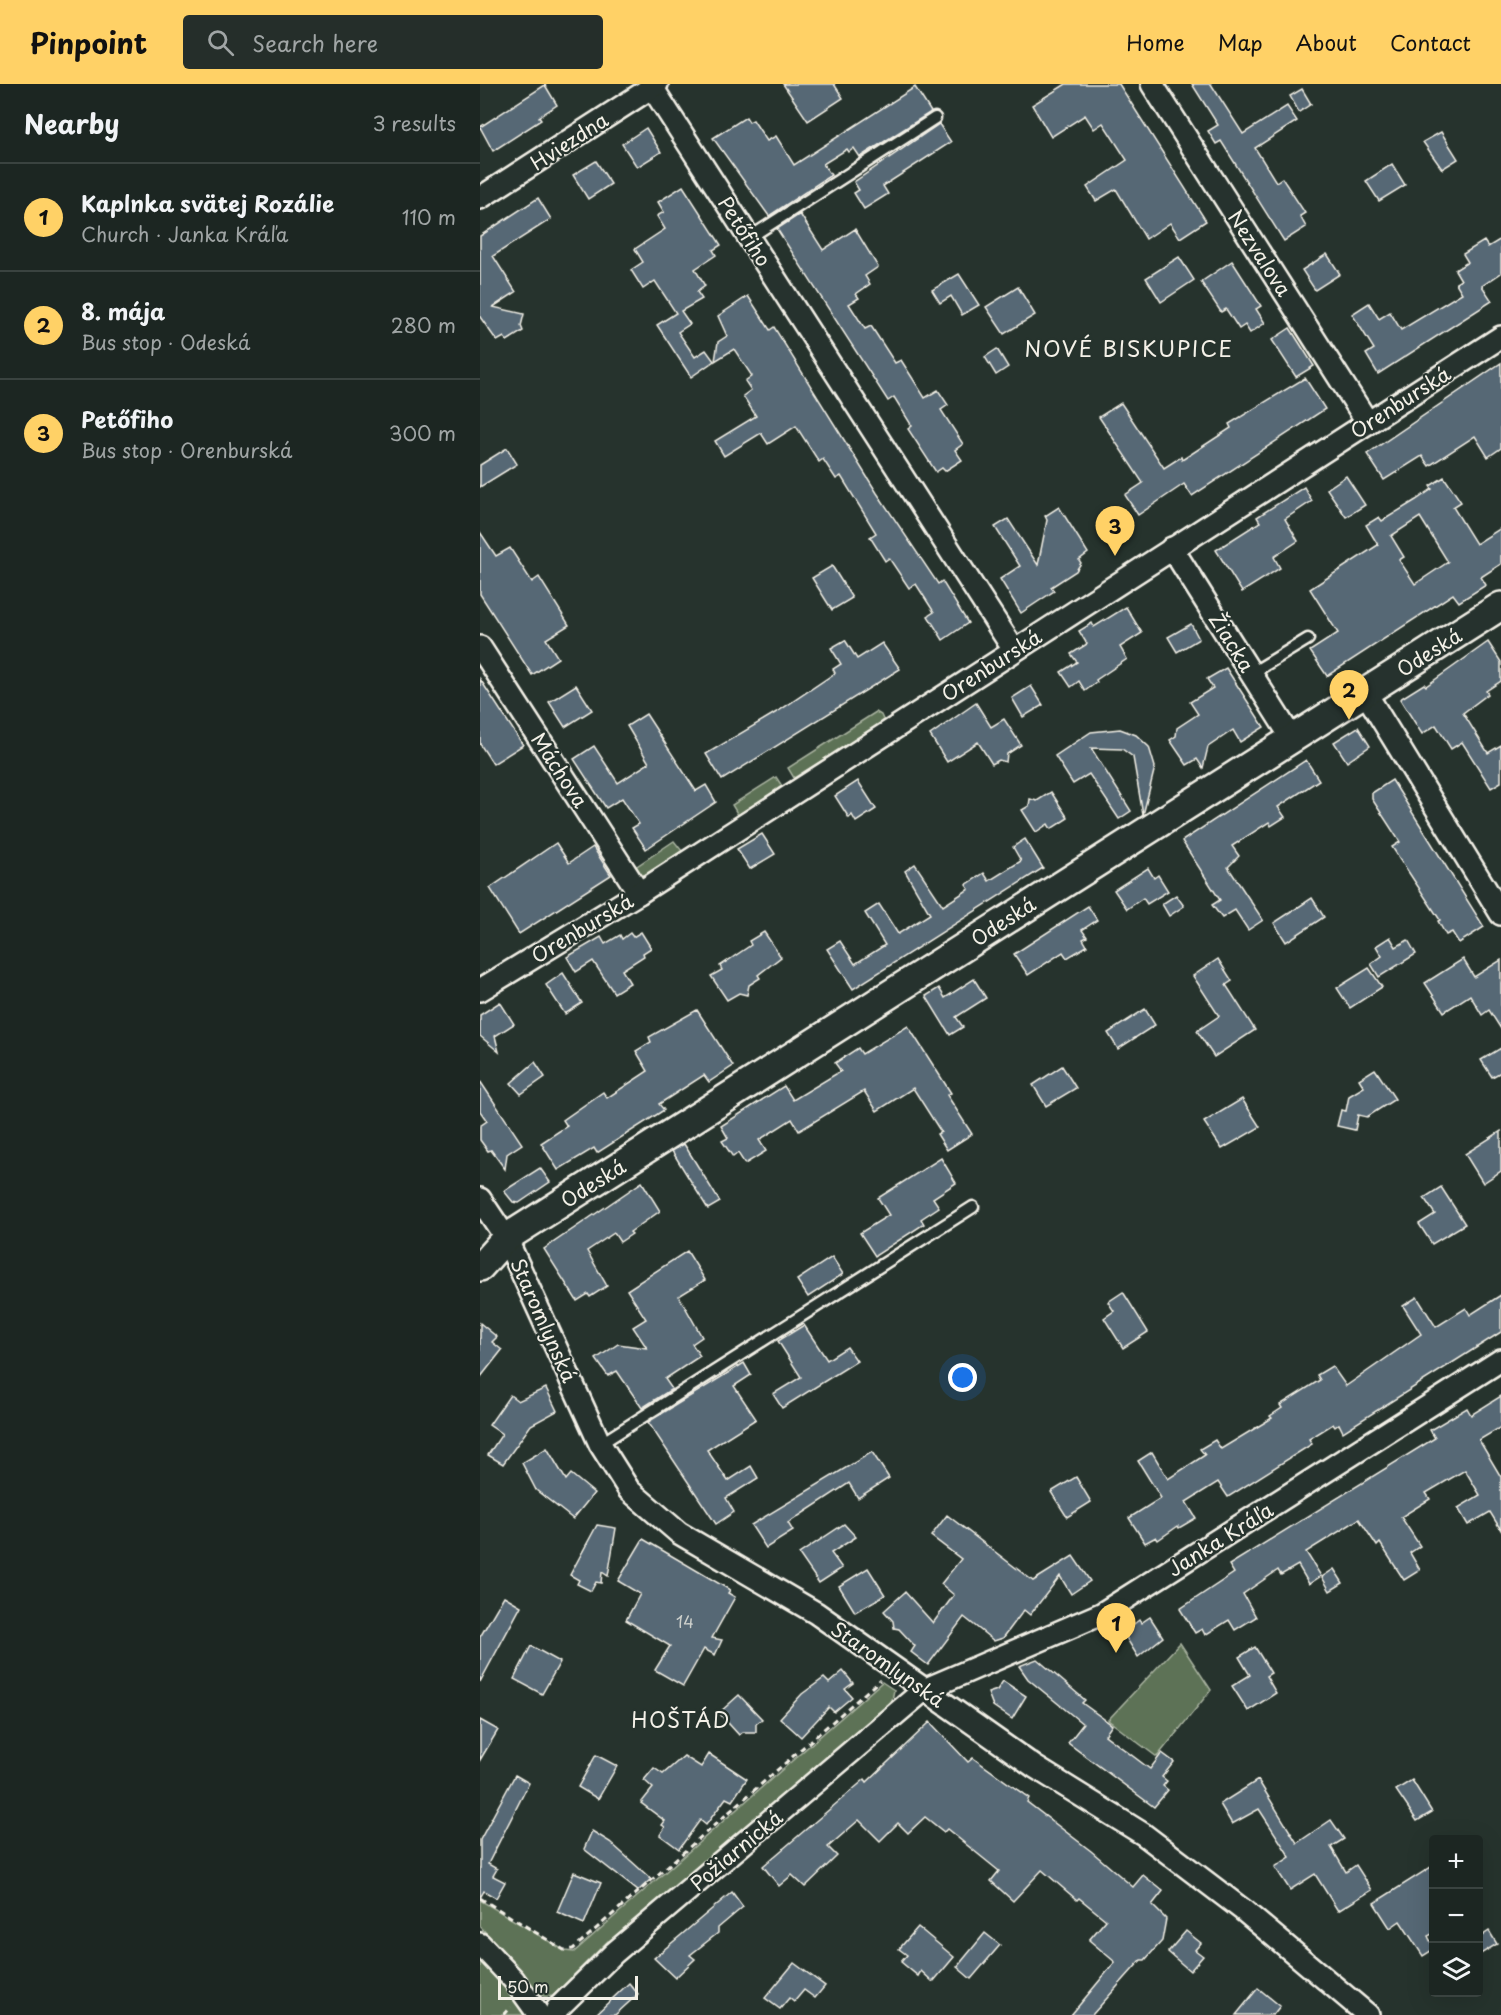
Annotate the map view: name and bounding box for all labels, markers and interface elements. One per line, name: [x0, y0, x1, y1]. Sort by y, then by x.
search box: [183, 15, 603, 69]
text: Pinpoint: [30, 21, 147, 64]
icon: search: [204, 26, 237, 59]
text: Search here: [252, 26, 378, 59]
text: Home: [1126, 26, 1185, 58]
text: Map: [1218, 26, 1263, 58]
text: About: [1296, 26, 1357, 58]
text: Contact: [1390, 26, 1471, 58]
text: Nearby: [24, 104, 119, 143]
street label: Hviezdna: [524, 104, 614, 177]
text: 3 results: [373, 108, 456, 138]
text: Kaplnka svätej Rozálie: [81, 186, 334, 219]
street label: Petőfiho: [711, 190, 779, 272]
text: 1: [39, 202, 48, 232]
text: 110 m: [402, 202, 456, 232]
street label: Nezvalova: [1221, 204, 1300, 303]
text: Church · Janka Kráľa: [81, 219, 288, 249]
text: 8. mája: [81, 294, 165, 327]
text: 2: [36, 310, 51, 340]
text: 280 m: [391, 310, 456, 340]
text: Bus stop · Odeská: [81, 327, 250, 357]
district label: NOVÉ BISKUPICE: [1024, 331, 1234, 364]
street label: Orenburská: [1344, 358, 1456, 446]
text: Petőfiho: [81, 402, 173, 435]
text: 3: [37, 418, 50, 448]
text: 300 m: [389, 418, 456, 448]
text: Bus stop · Orenburská: [81, 435, 292, 465]
pin: 3: [1096, 506, 1134, 556]
street label: Žiacka: [1202, 606, 1262, 678]
street label: Odeská: [1391, 620, 1468, 684]
street label: Orenburská: [935, 621, 1047, 709]
pin: 2: [1330, 670, 1368, 720]
street label: Máchova: [524, 726, 596, 814]
street label: Orenburská: [525, 886, 639, 970]
street label: Odeská: [965, 889, 1042, 953]
street label: Odeská: [555, 1151, 632, 1215]
street label: Staromlynská: [503, 1253, 585, 1387]
your location: [948, 1363, 977, 1392]
street label: Janka Kráľa: [1161, 1494, 1279, 1583]
pin: 1: [1096, 1604, 1136, 1653]
house number: 14: [676, 1609, 694, 1633]
street label: Staromlynská: [825, 1614, 952, 1715]
district label: HOŠTÁD: [631, 1703, 731, 1735]
street label: Požiarnická: [683, 1802, 789, 1898]
map controls: [1429, 1835, 1483, 1997]
button: +: [1429, 1835, 1483, 1889]
button: −: [1429, 1889, 1483, 1943]
button: layers: [1429, 1943, 1483, 1997]
scale bar: [498, 1973, 638, 2000]
text: 50 m: [507, 1974, 548, 1998]

